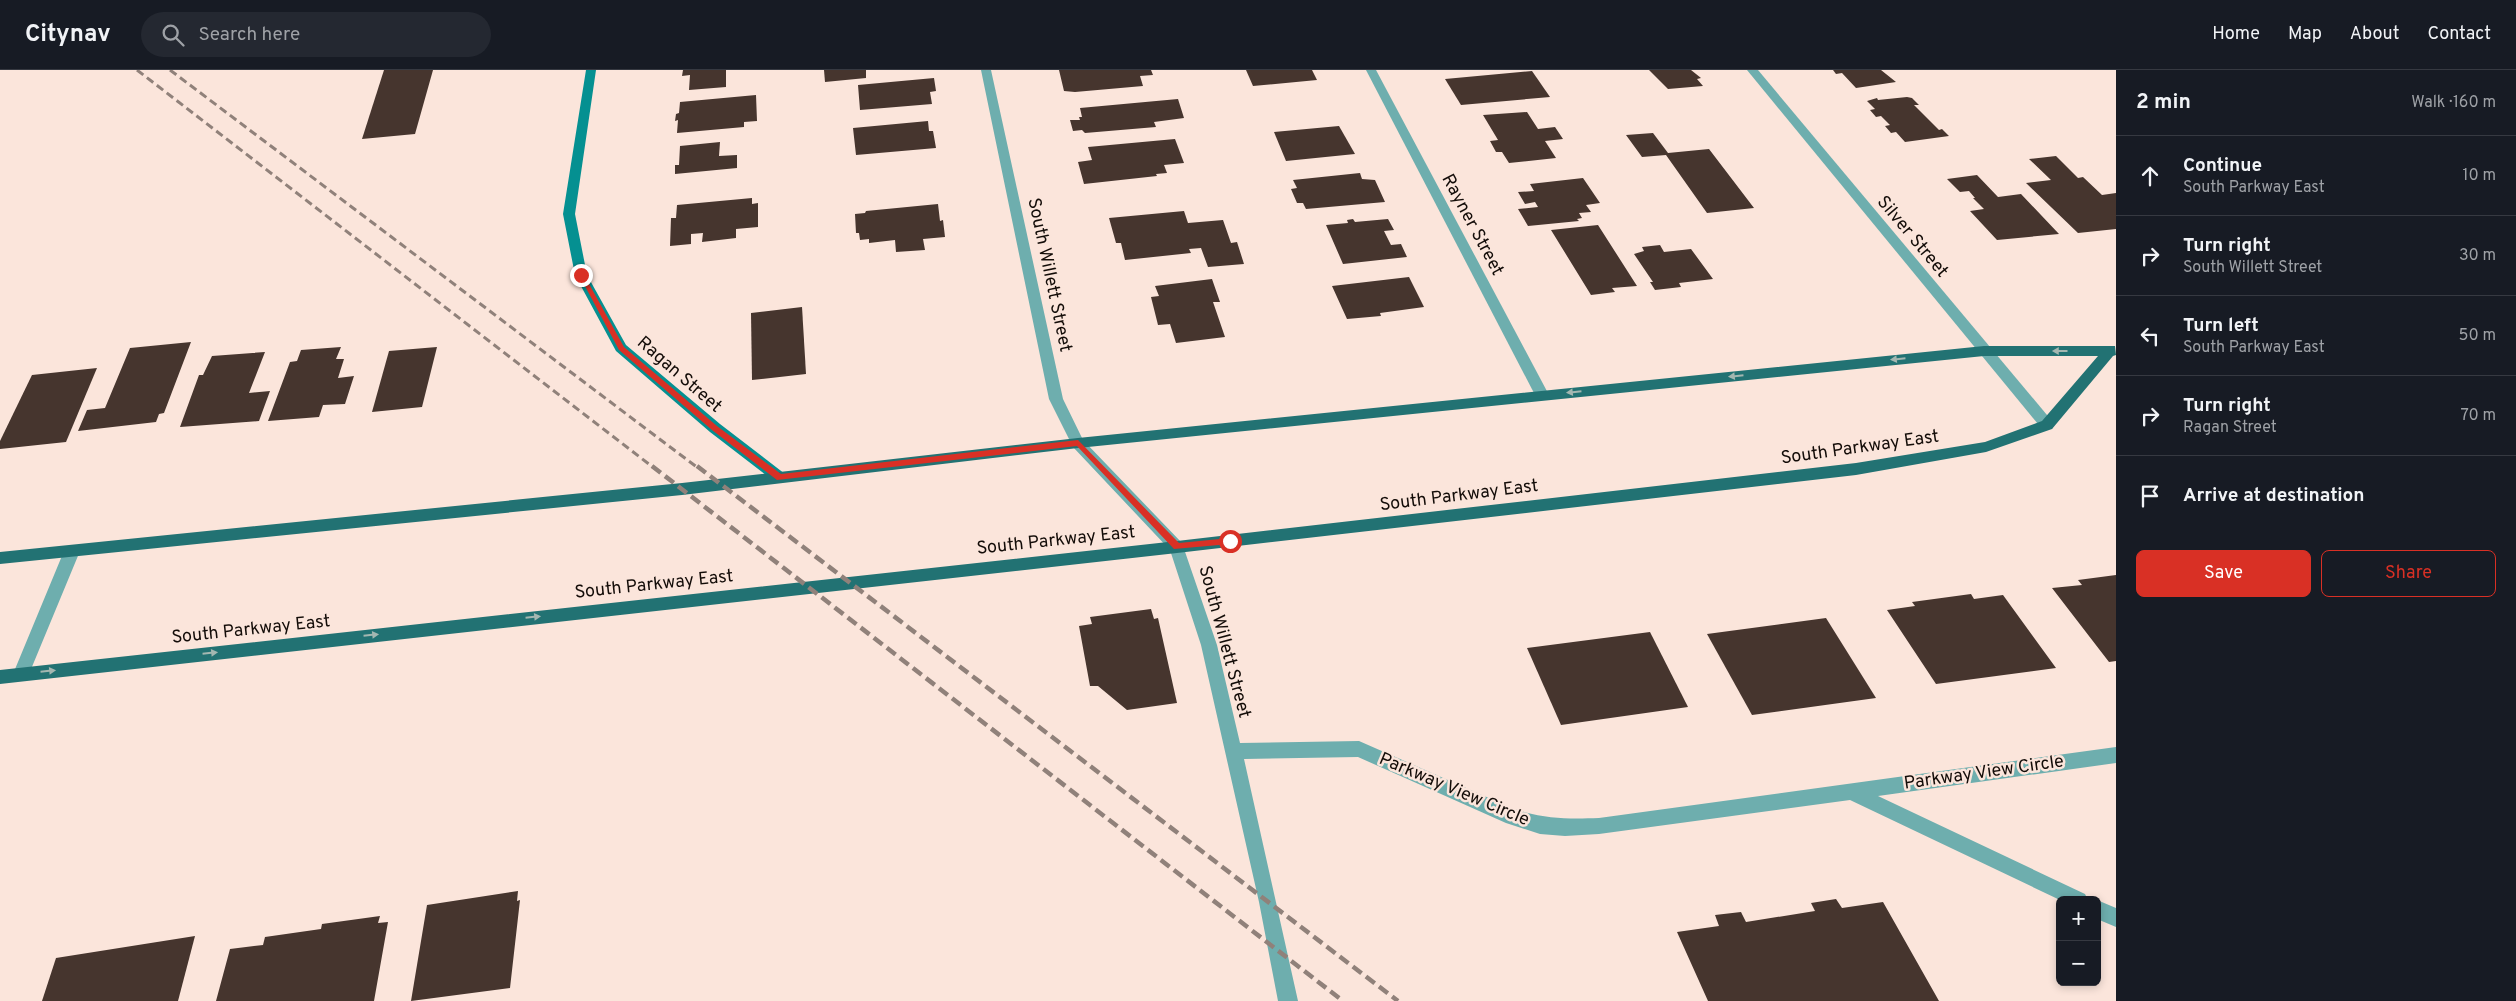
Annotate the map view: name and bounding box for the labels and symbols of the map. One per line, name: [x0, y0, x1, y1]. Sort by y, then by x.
street label: Rayner Street: [1436, 170, 1508, 280]
street label: Silver Street: [1871, 191, 1953, 283]
street label: South Willett Street: [1021, 196, 1077, 354]
route end: [570, 264, 593, 287]
street label: Ragan Street: [632, 332, 726, 418]
one-way arrow: [2052, 347, 2068, 355]
one-way arrow: [1890, 356, 1906, 364]
one-way arrow: [1728, 372, 1744, 380]
one-way arrow: [1566, 388, 1582, 396]
street label: South Parkway East: [1779, 426, 1941, 470]
street label: South Parkway East: [1378, 475, 1540, 517]
street label: South Parkway East: [976, 521, 1136, 561]
route start: [1219, 530, 1242, 553]
street label: South Willett Street: [1193, 563, 1255, 721]
street label: South Parkway East: [574, 565, 734, 605]
street label: South Parkway East: [171, 610, 331, 650]
one-way arrow: [525, 613, 541, 621]
one-way arrow: [364, 631, 380, 639]
one-way arrow: [202, 649, 218, 657]
one-way arrow: [41, 667, 57, 675]
street label: Parkway View Circle: [1375, 748, 1533, 832]
street label: Parkway View Circle: [1903, 750, 2065, 796]

